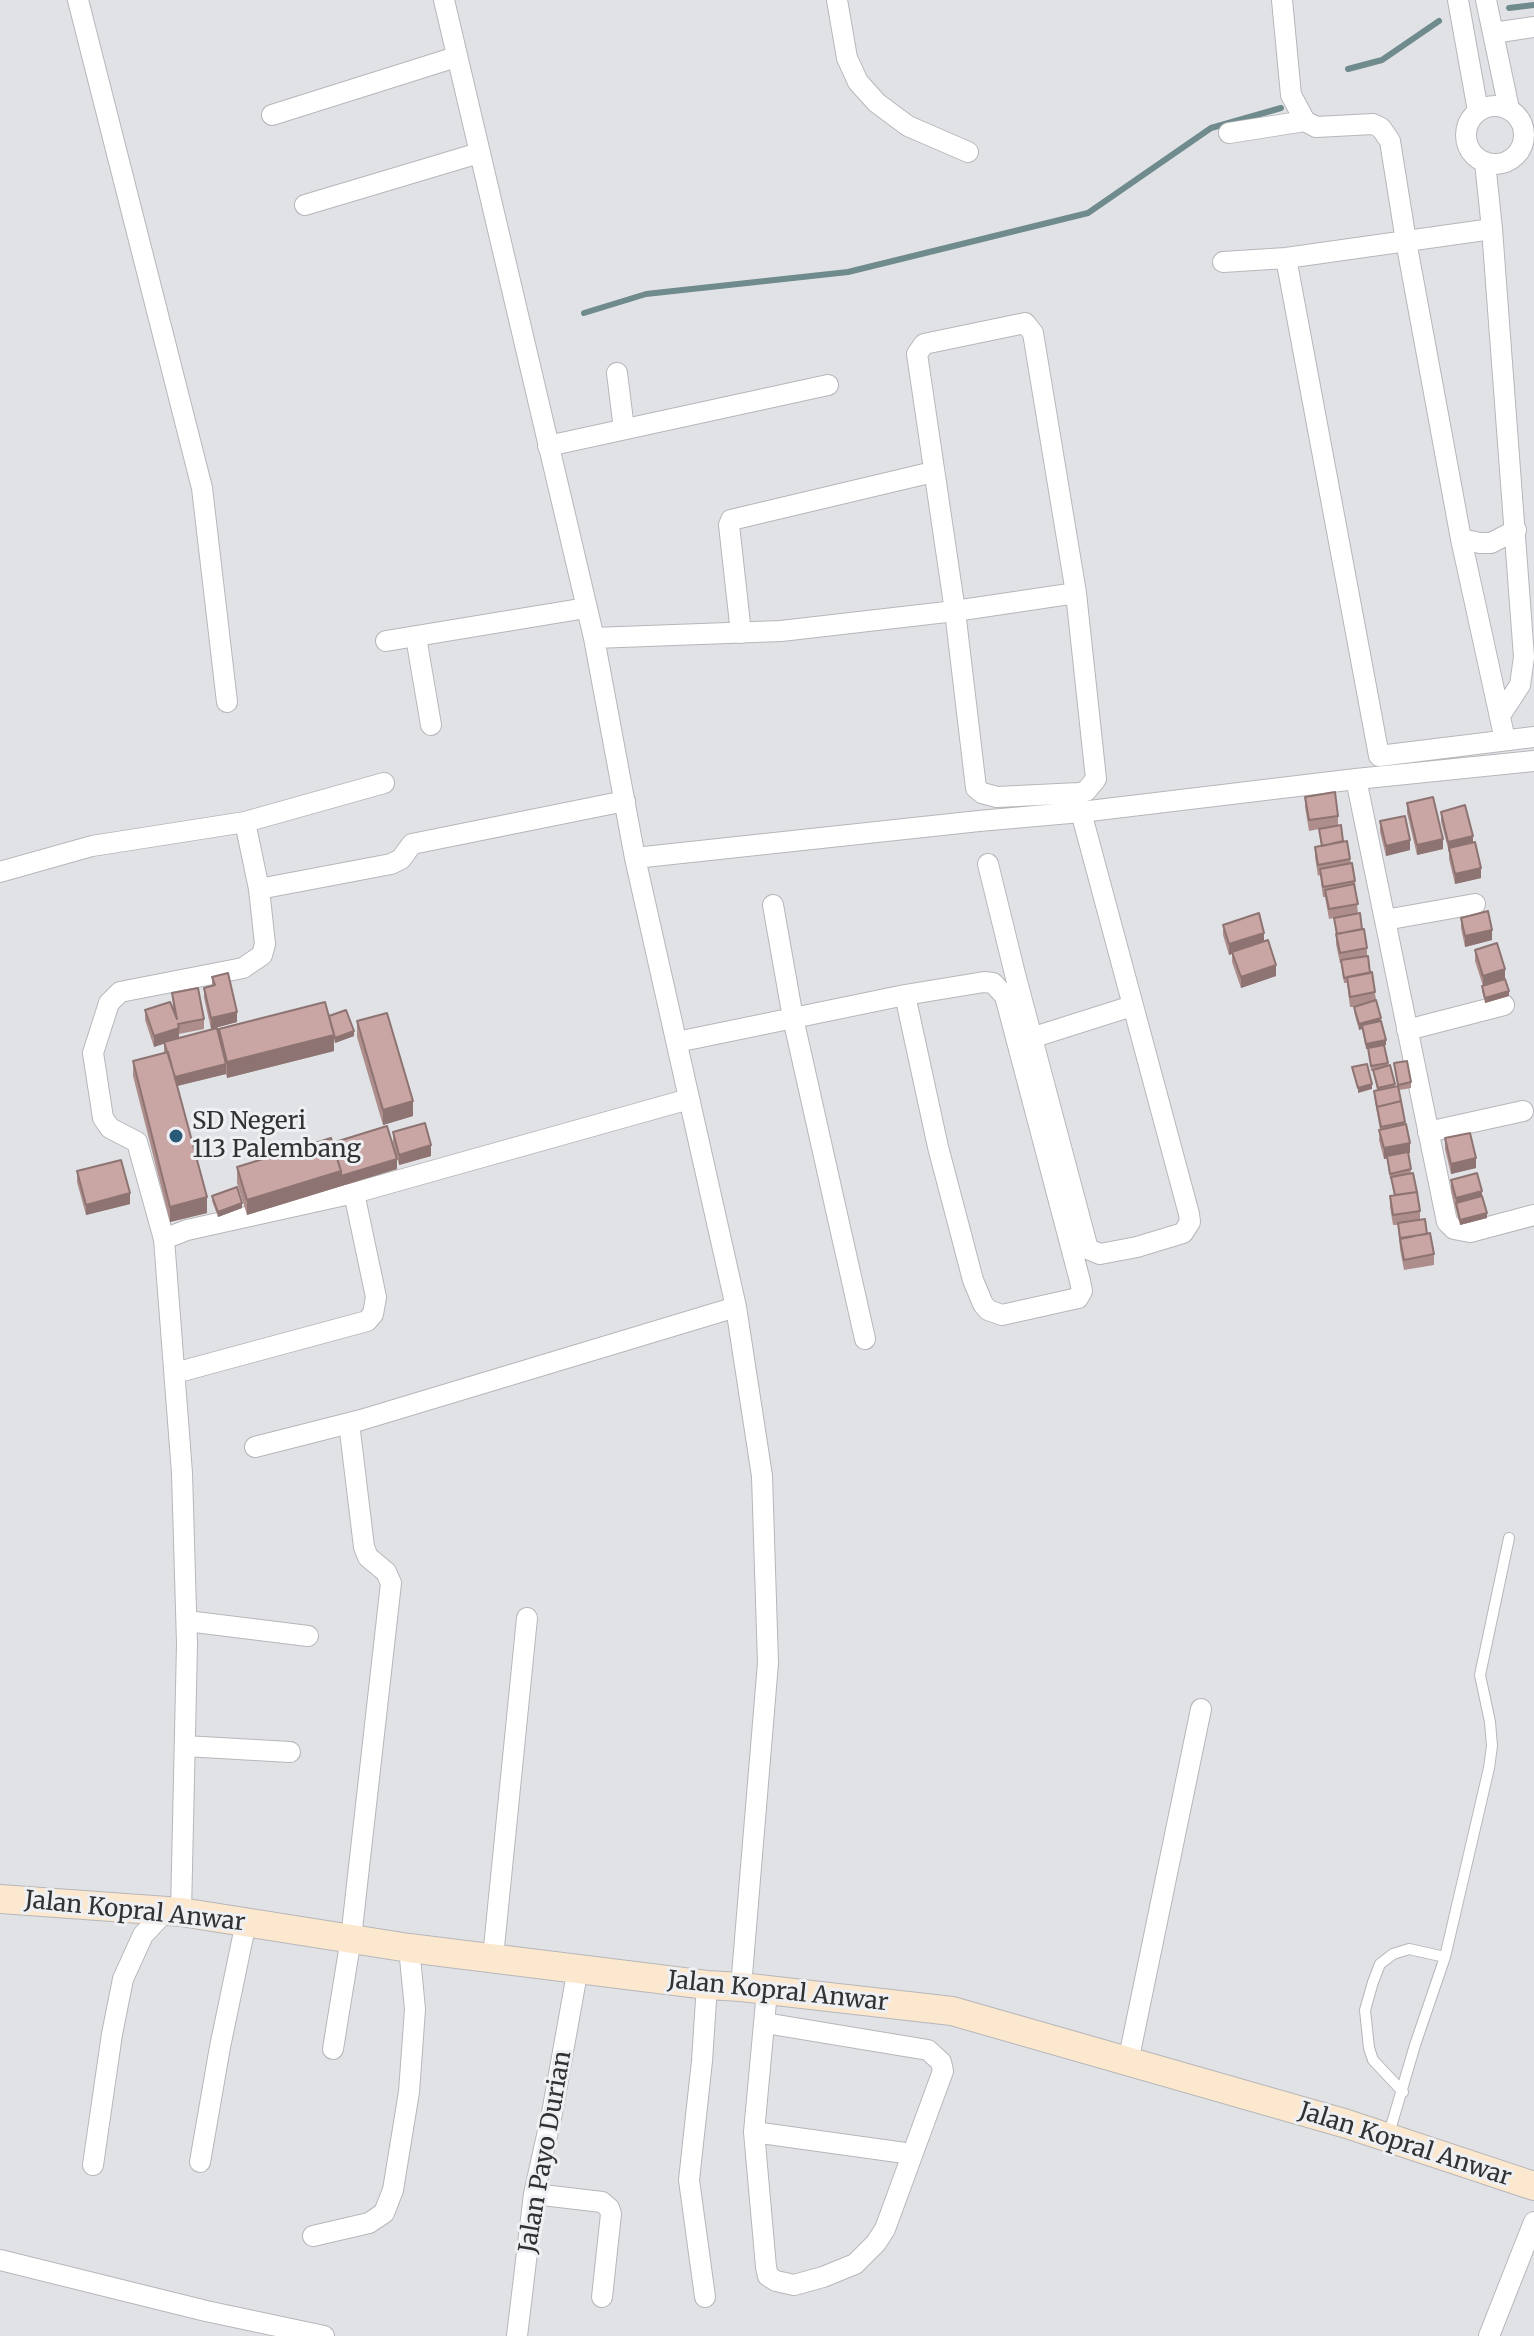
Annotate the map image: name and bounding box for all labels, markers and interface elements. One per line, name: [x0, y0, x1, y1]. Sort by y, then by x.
place label: SD Negeri 113 Palembang: [192, 1108, 361, 1164]
marker: SD Negeri 113 Palembang: [167, 1127, 185, 1145]
street label: Jalan Kopral Anwar: [23, 1886, 247, 1938]
street label: Jalan Kopral Anwar: [666, 1966, 890, 2018]
street label: Jalan Payo Durian: [514, 2049, 578, 2255]
street label: Jalan Kopral Anwar: [1295, 2097, 1515, 2193]

